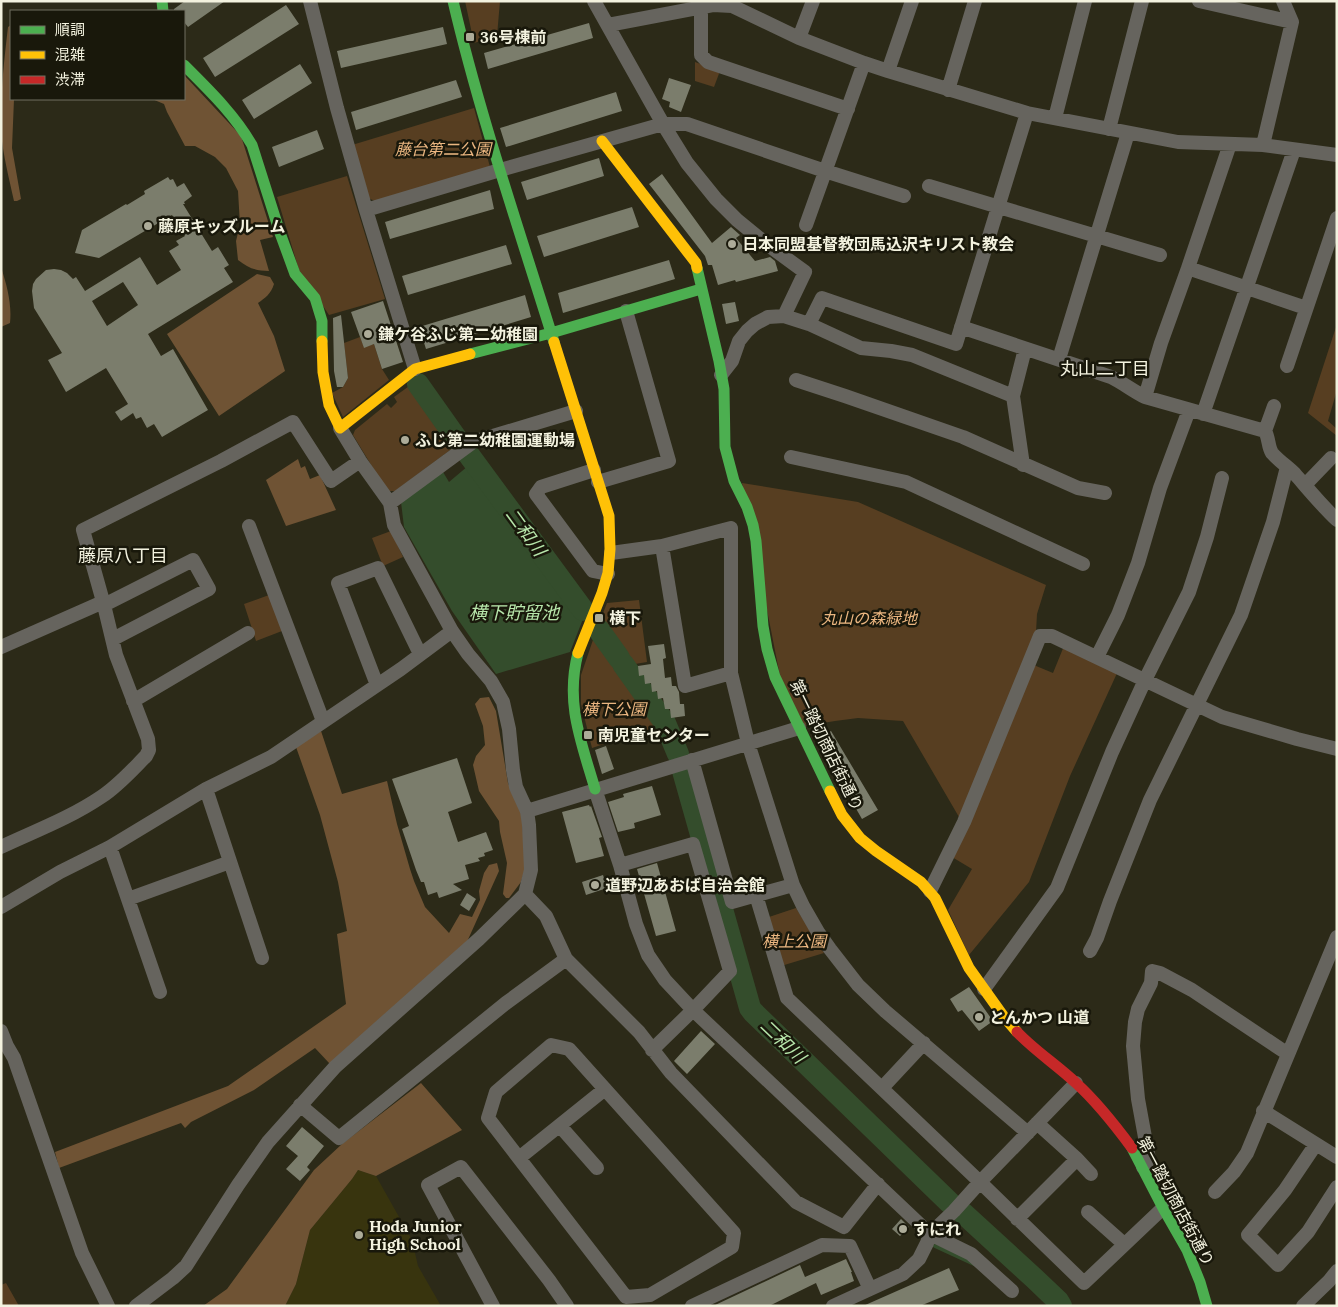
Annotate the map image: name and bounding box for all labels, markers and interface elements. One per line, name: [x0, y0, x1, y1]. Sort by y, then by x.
legend: [10, 10, 185, 100]
text: 順調: [55, 20, 85, 39]
place label: 36号棟前: [480, 27, 546, 47]
marker: 36号棟前: [464, 31, 476, 43]
text: 混雑: [55, 45, 85, 64]
text: 渋滞: [55, 70, 85, 89]
park label: 藤台第二公園: [395, 139, 493, 159]
place label: 藤原キッズルーム: [158, 216, 286, 236]
marker: 藤原キッズルーム: [142, 220, 154, 232]
place label: 日本同盟基督教団馬込沢キリスト教会: [742, 234, 1014, 254]
marker: 日本同盟基督教団馬込沢キリスト教会: [726, 238, 738, 250]
place label: 鎌ケ谷ふじ第二幼稚園: [378, 324, 538, 344]
marker: 鎌ケ谷ふじ第二幼稚園: [362, 328, 374, 340]
district label: 丸山二丁目: [1060, 357, 1150, 380]
place label: ふじ第二幼稚園運動場: [415, 430, 575, 450]
marker: ふじ第二幼稚園運動場: [399, 434, 411, 446]
water label: 二和川: [501, 503, 552, 562]
district label: 藤原八丁目: [78, 544, 168, 567]
water label: 横下貯留池: [469, 601, 561, 624]
place label: 横下: [609, 608, 641, 628]
park label: 丸山の森緑地: [821, 608, 919, 628]
marker: 横下: [593, 612, 605, 624]
street label: 第一踏切商店街通り: [786, 676, 868, 814]
park label: 横下公園: [582, 699, 648, 719]
place label: 南児童センター: [598, 725, 710, 745]
marker: 南児童センター: [582, 729, 594, 741]
place label: 道野辺あおば自治会館: [605, 875, 765, 895]
marker: 道野辺あおば自治会館: [589, 879, 601, 891]
park label: 横上公園: [762, 931, 828, 951]
place label: とんかつ 山道: [989, 1007, 1089, 1027]
marker: とんかつ 山道: [973, 1011, 985, 1023]
water label: 二和川: [756, 1014, 812, 1069]
street label: 第一踏切商店街通り: [1133, 1133, 1219, 1269]
place label: Hoda Junior High School: [369, 1216, 462, 1254]
place label: すにれ: [913, 1219, 961, 1239]
marker: すにれ: [897, 1223, 909, 1235]
marker: Hoda Junior High School: [353, 1229, 365, 1241]

